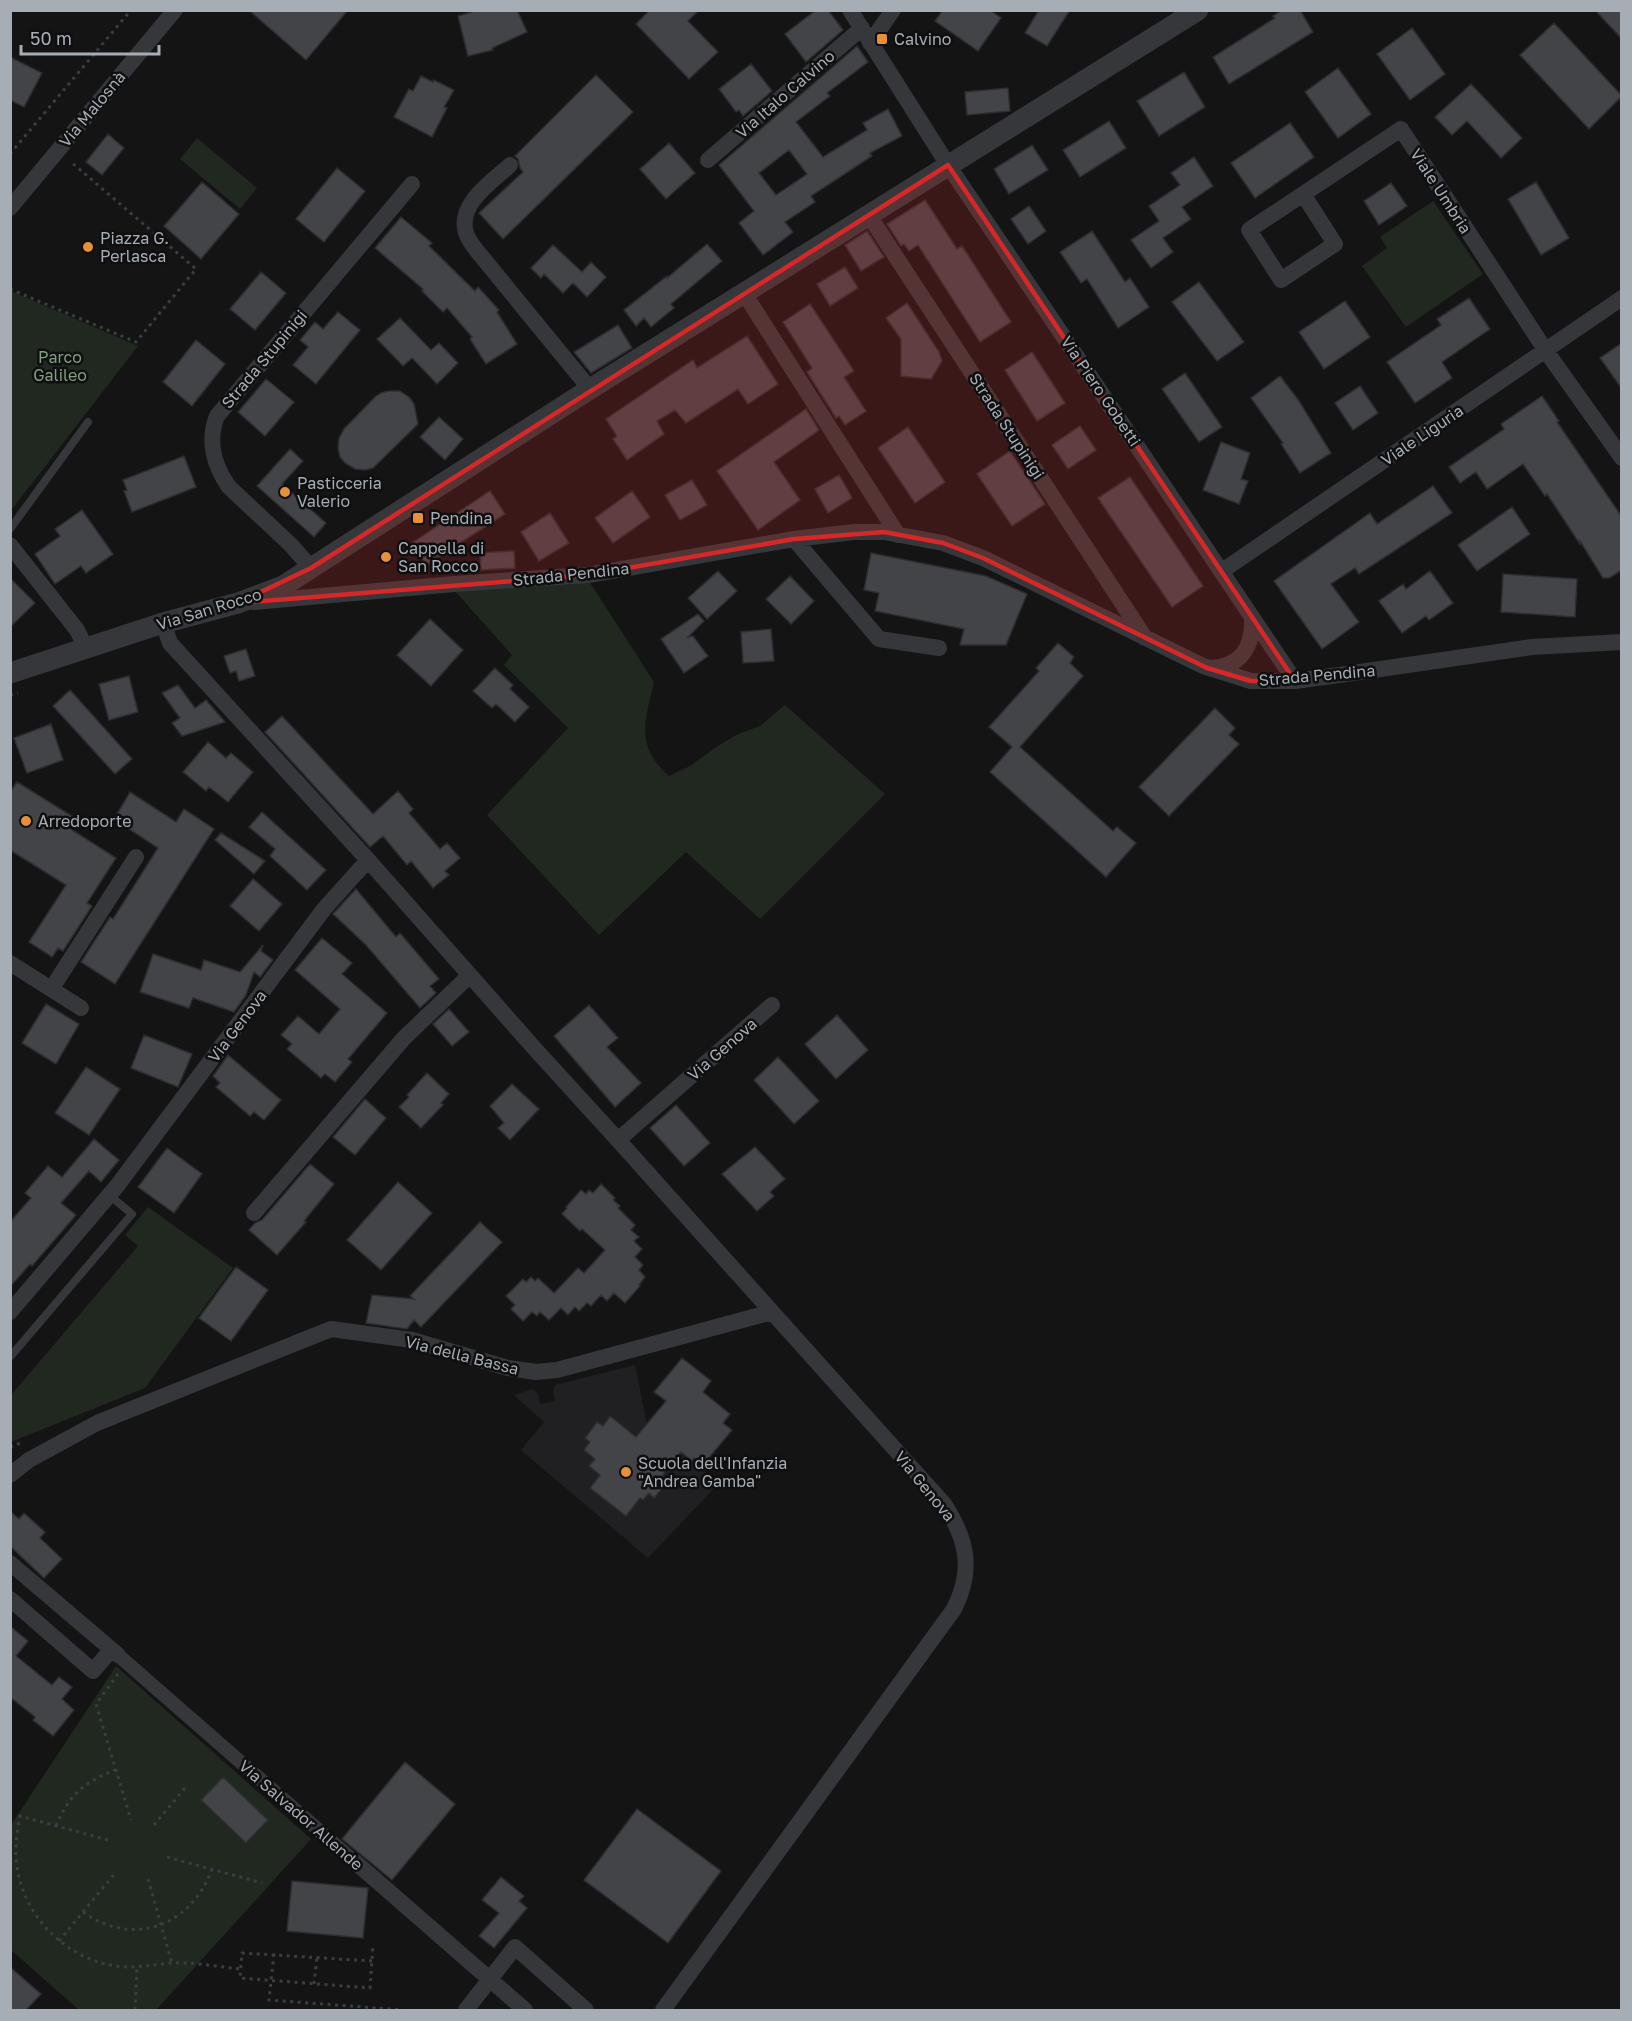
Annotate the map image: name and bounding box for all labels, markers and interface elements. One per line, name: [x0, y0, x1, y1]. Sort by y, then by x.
scale bar: [21, 18, 159, 56]
text: 50 m: [30, 27, 72, 49]
place label: Calvino: [894, 29, 951, 49]
marker: Calvino: [875, 32, 889, 46]
street label: Via Italo Calvino: [731, 46, 839, 142]
street label: Via Malosnà: [55, 67, 129, 151]
street label: Viale Umbria: [1406, 145, 1476, 237]
place label: Piazza G. Perlasca: [100, 228, 169, 266]
marker: Piazza G. Perlasca: [81, 240, 95, 254]
street label: Strada Stupinigi: [217, 306, 311, 412]
street label: Via Piero Gobetti: [1057, 332, 1145, 450]
park label: Parco Galileo: [33, 347, 87, 385]
street label: Strada Stupinigi: [965, 369, 1049, 483]
street label: Viale Liguria: [1377, 400, 1467, 470]
place label: Pasticceria Valerio: [297, 473, 382, 511]
marker: Pasticceria Valerio: [278, 485, 292, 499]
place label: Pendina: [430, 508, 492, 528]
marker: Pendina: [411, 511, 425, 525]
place label: Cappella di San Rocco: [398, 538, 484, 576]
marker: Cappella di San Rocco: [379, 550, 393, 564]
street label: Strada Pendina: [512, 558, 630, 590]
street label: Via San Rocco: [154, 584, 264, 634]
street label: Strada Pendina: [1258, 660, 1376, 690]
place label: Arredoporte: [38, 811, 131, 831]
marker: Arredoporte: [19, 814, 33, 828]
street label: Via Genova: [203, 986, 271, 1066]
street label: Via Genova: [683, 1013, 761, 1085]
street label: Via della Bassa: [403, 1331, 521, 1379]
street label: Via Genova: [890, 1447, 960, 1525]
place label: Scuola dell'Infanzia "Andrea Gamba": [638, 1453, 787, 1491]
marker: Scuola dell'Infanzia "Andrea Gamba": [619, 1465, 633, 1479]
street label: Via Salvador Allende: [235, 1756, 367, 1874]

